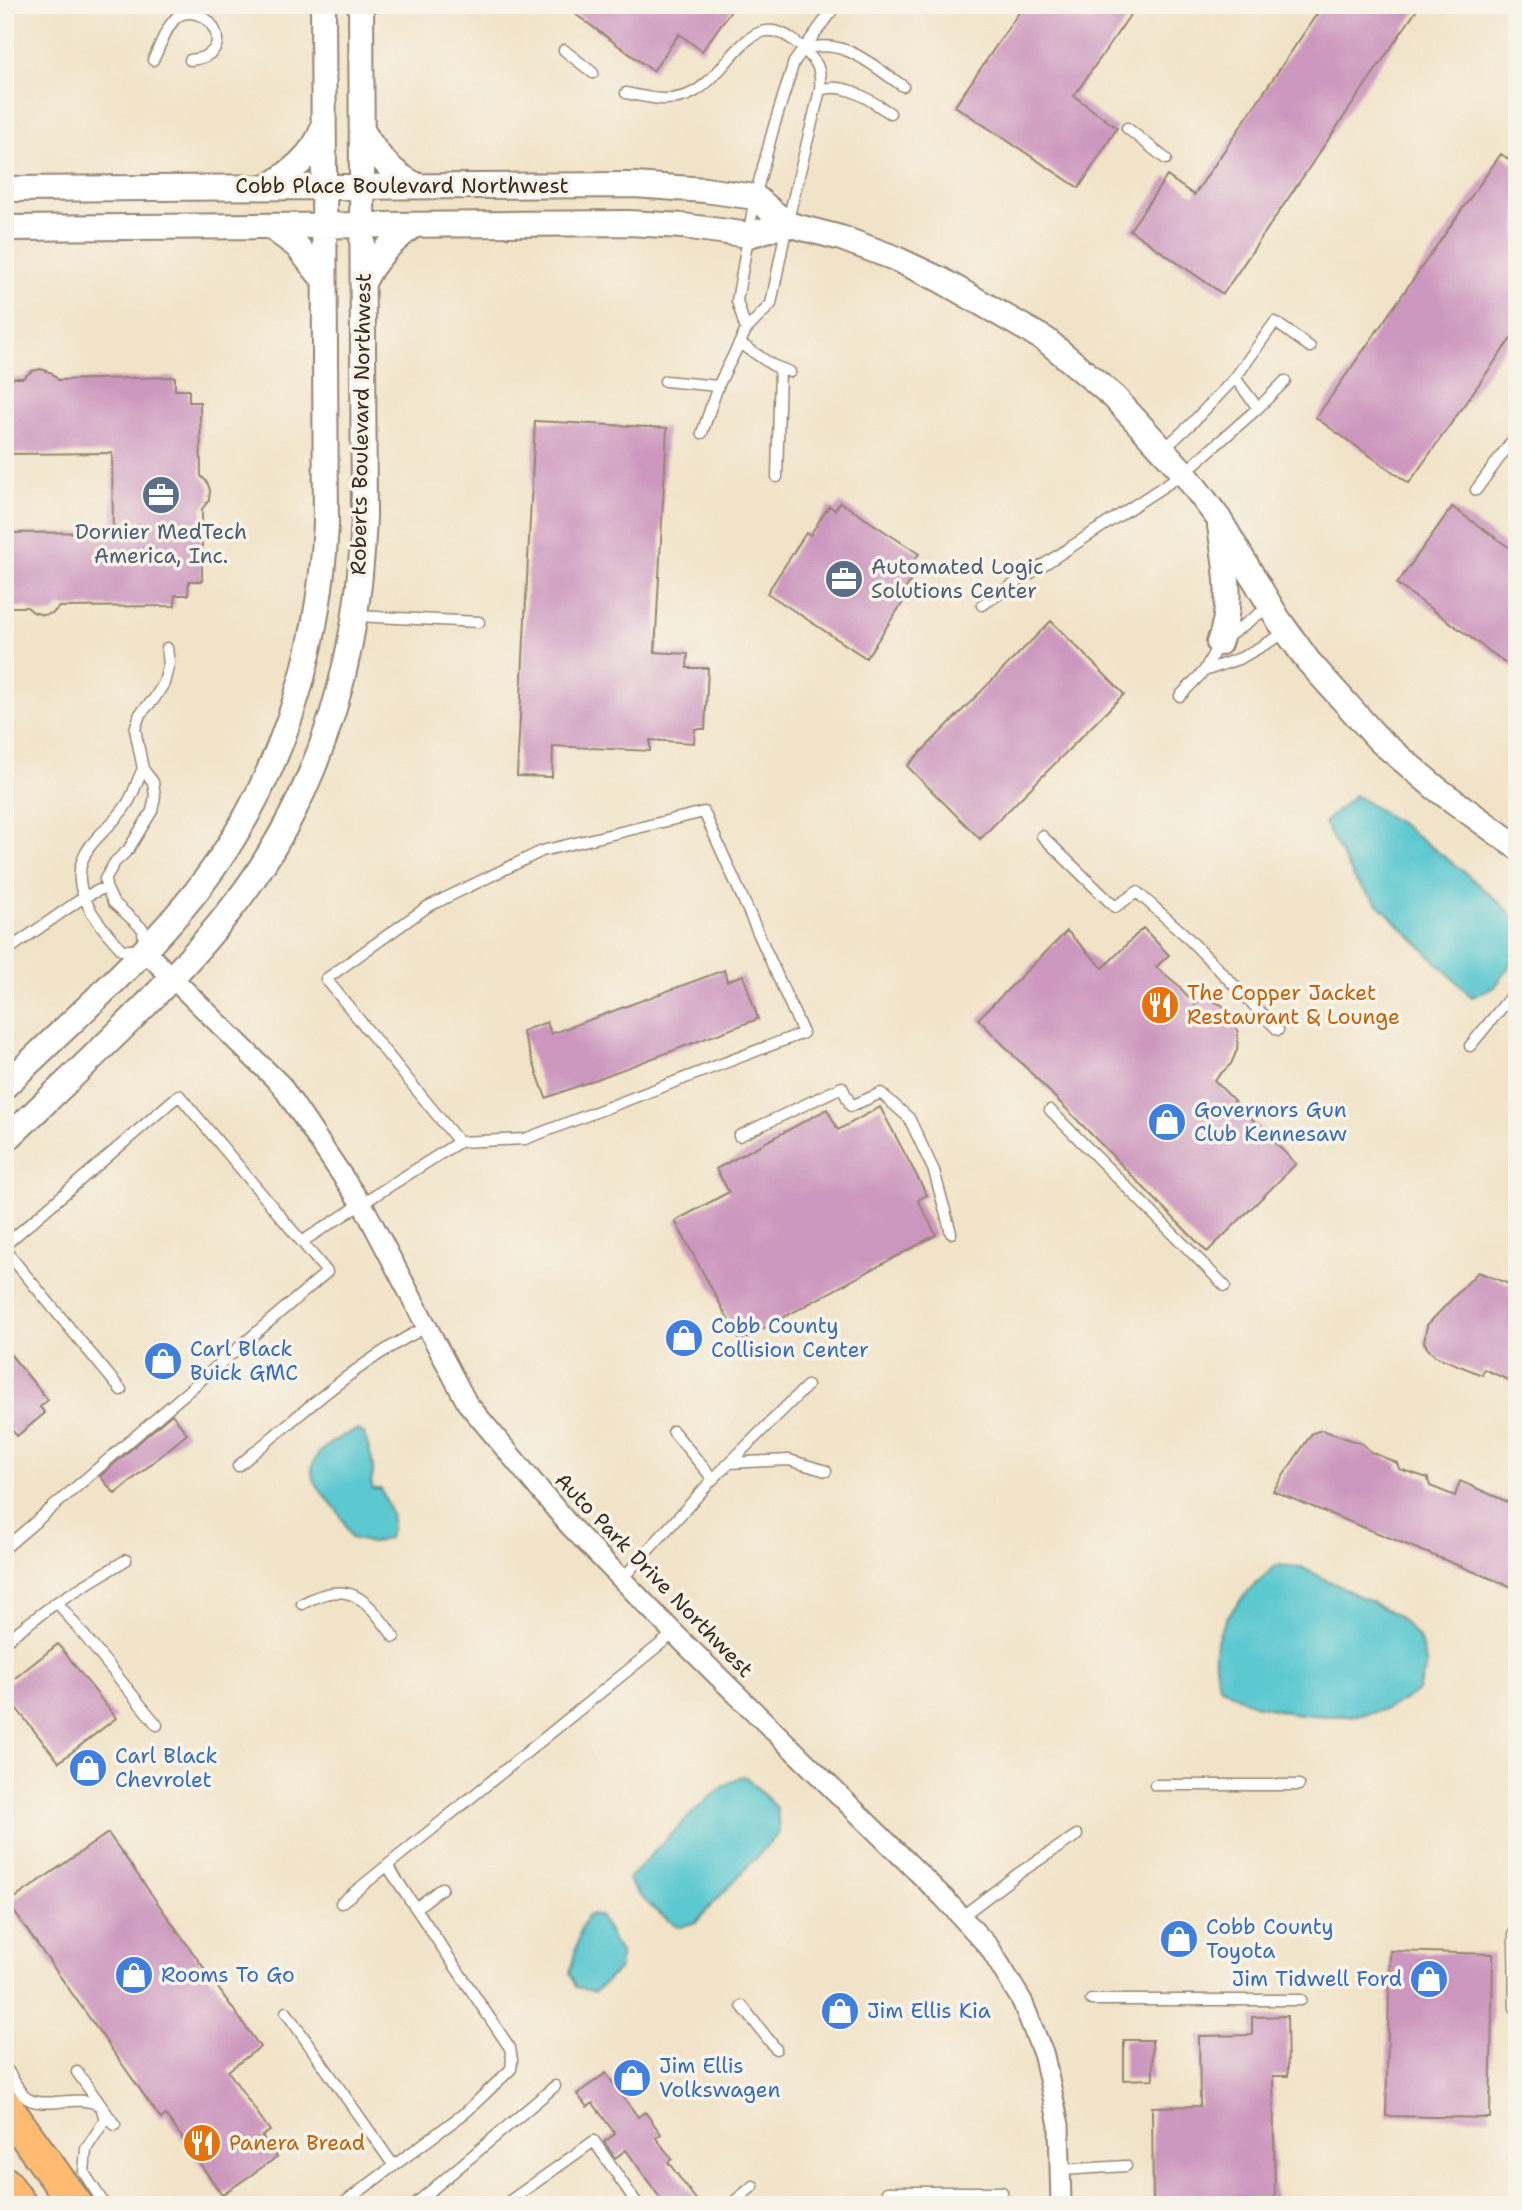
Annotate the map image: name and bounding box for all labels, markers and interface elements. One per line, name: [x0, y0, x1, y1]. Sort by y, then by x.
street label: Cobb Place Boulevard Northwest: [235, 172, 569, 200]
street label: Roberts Boulevard Northwest: [344, 273, 378, 575]
office icon: Dornier MedTech America, Inc.: [140, 474, 182, 516]
place label: Dornier MedTech America, Inc.: [75, 518, 247, 570]
place label: Automated Logic Solutions Center: [871, 553, 1044, 605]
office icon: Automated Logic Solutions Center: [823, 558, 865, 600]
place label: The Copper Jacket Restaurant & Lounge: [1187, 979, 1400, 1031]
restaurant icon: The Copper Jacket Restaurant & Lounge: [1139, 984, 1181, 1026]
place label: Governors Gun Club Kennesaw: [1194, 1096, 1347, 1148]
shop icon: Governors Gun Club Kennesaw: [1146, 1101, 1188, 1143]
place label: Cobb County Collision Center: [711, 1312, 869, 1364]
shop icon: Cobb County Collision Center: [663, 1317, 705, 1359]
place label: Carl Black Buick GMC: [190, 1335, 298, 1387]
shop icon: Carl Black Buick GMC: [142, 1340, 184, 1382]
street label: Auto Park Drive Northwest: [549, 1467, 759, 1683]
place label: Carl Black Chevrolet: [115, 1742, 218, 1794]
shop icon: Carl Black Chevrolet: [67, 1747, 109, 1789]
place label: Cobb County Toyota: [1206, 1913, 1334, 1965]
shop icon: Cobb County Toyota: [1158, 1918, 1200, 1960]
shop icon: Rooms To Go: [113, 1954, 155, 1996]
shop icon: Jim Tidwell Ford: [1408, 1958, 1450, 2000]
place label: Rooms To Go: [161, 1961, 295, 1989]
place label: Jim Tidwell Ford: [1232, 1965, 1402, 1993]
shop icon: Jim Ellis Kia: [819, 1990, 861, 2032]
place label: Jim Ellis Kia: [867, 1997, 991, 2025]
place label: Jim Ellis Volkswagen: [659, 2052, 781, 2104]
shop icon: Jim Ellis Volkswagen: [611, 2057, 653, 2099]
restaurant icon: Panera Bread: [181, 2122, 223, 2164]
place label: Panera Bread: [229, 2129, 365, 2157]

